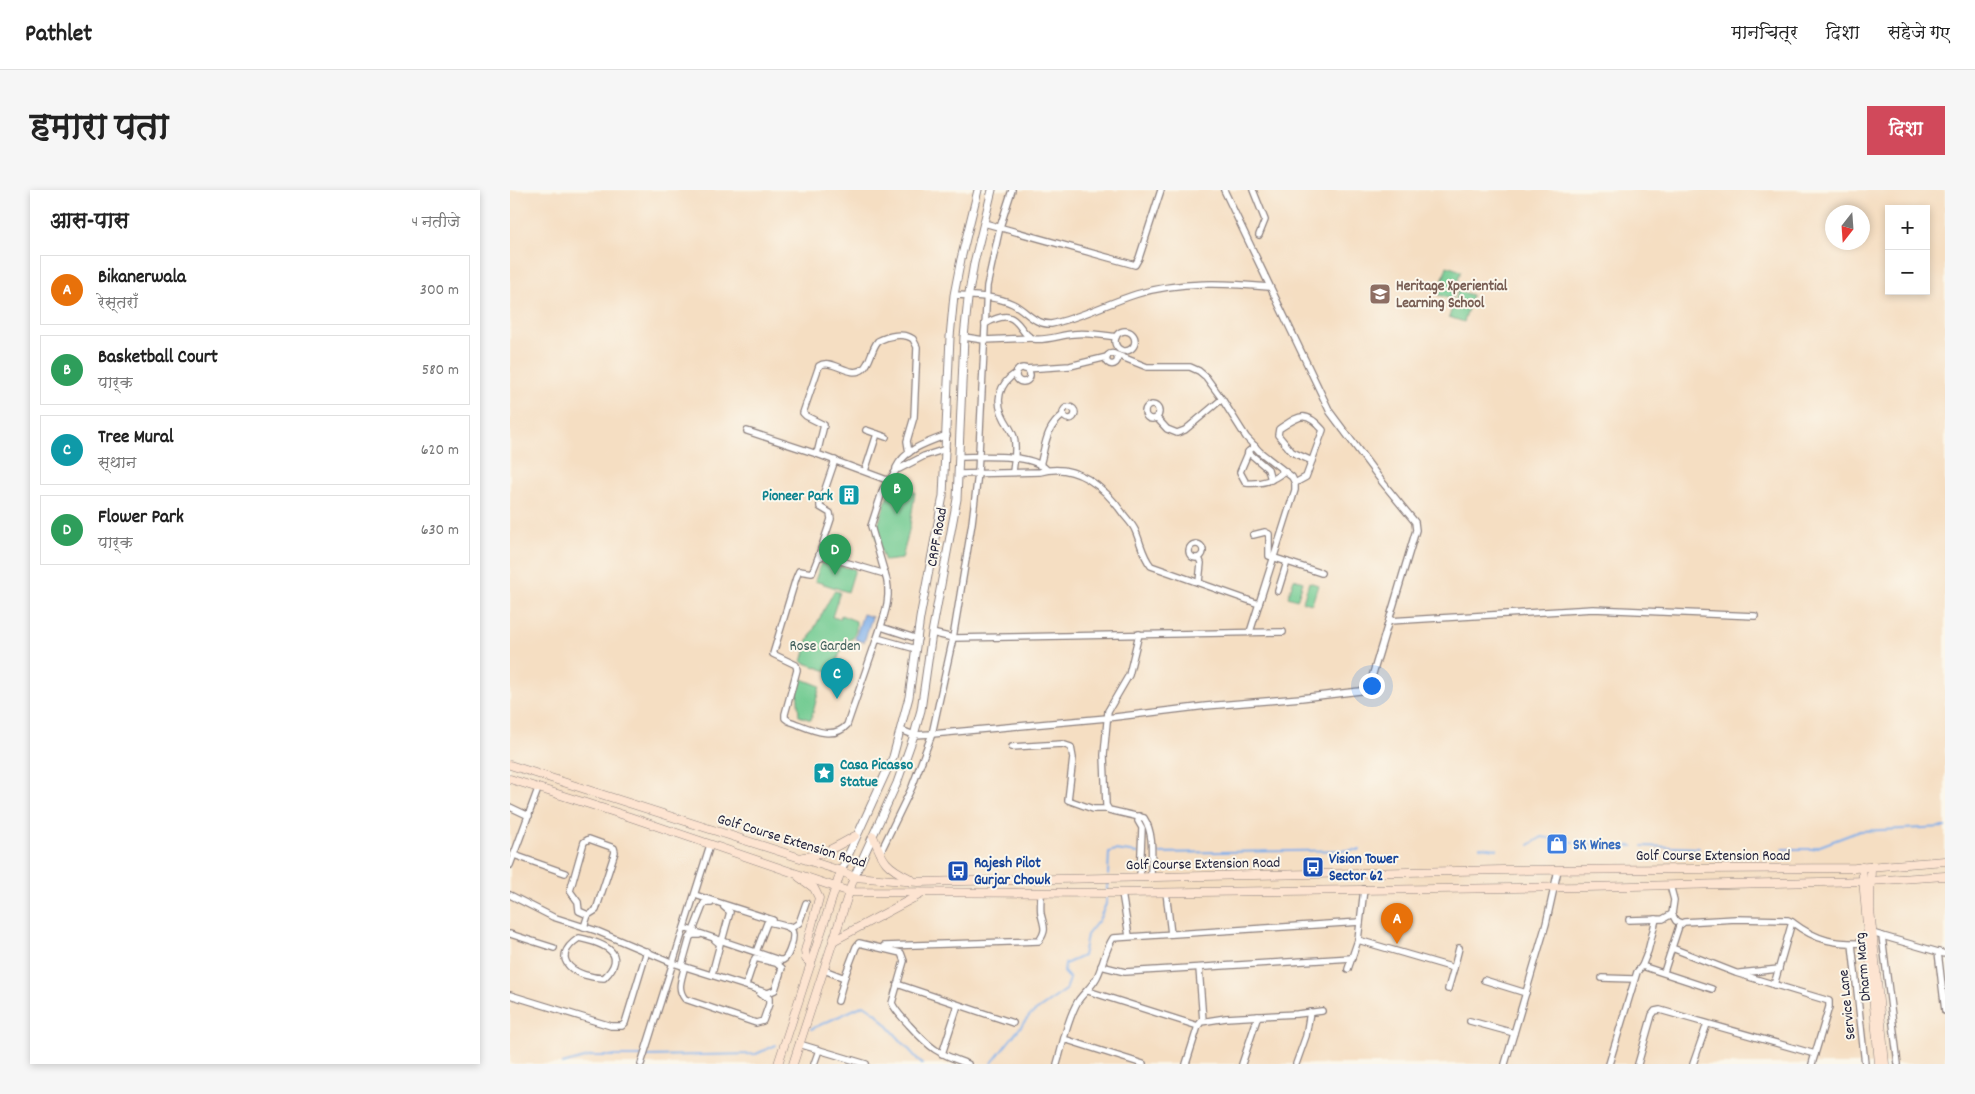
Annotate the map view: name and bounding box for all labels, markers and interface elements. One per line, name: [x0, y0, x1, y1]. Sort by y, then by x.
text: Pathlet: [25, 18, 92, 52]
text: मानचित्र: [1731, 22, 1798, 47]
text: दिशा: [1826, 22, 1860, 47]
text: सहेजे गए: [1888, 22, 1950, 47]
text: हमारा पता: [30, 105, 169, 155]
button: दिशा: [1867, 106, 1945, 155]
north arrow: [1825, 205, 1870, 250]
map controls: [1885, 205, 1930, 295]
button: +: [1885, 205, 1930, 250]
text: आस-पास: [50, 208, 129, 238]
text: 4 नतीजे: [412, 211, 460, 234]
button: −: [1885, 250, 1930, 295]
text: Bikanerwala: [98, 265, 186, 292]
place label: Heritage Xperiential Learning School: [1396, 276, 1508, 315]
text: A: [63, 279, 71, 302]
text: 300 m: [420, 279, 459, 302]
school or university icon: Heritage Xperiential Learning School: [1368, 282, 1392, 306]
text: रेस्तराँ: [98, 292, 139, 315]
text: Basketball Court: [98, 345, 218, 372]
text: B: [63, 359, 71, 382]
text: 580 m: [422, 359, 459, 382]
text: पार्क: [98, 372, 133, 395]
text: Tree Mural: [98, 425, 174, 452]
text: C: [63, 439, 71, 462]
text: 620 m: [421, 439, 459, 462]
text: स्थान: [98, 452, 136, 475]
pin: B: [881, 473, 913, 514]
building icon: Pioneer Park: [837, 483, 861, 507]
place label: Pioneer Park: [762, 486, 833, 508]
text: Flower Park: [98, 505, 184, 532]
street label: CRPF Road: [922, 506, 954, 569]
text: D: [63, 519, 71, 542]
text: 630 m: [421, 519, 459, 542]
text: पार्क: [98, 532, 133, 555]
pin: D: [819, 534, 851, 575]
park label: Rose Garden: [789, 636, 861, 658]
pin: C: [821, 658, 853, 699]
your location: [1359, 673, 1385, 699]
place label: Casa Picasso Statue: [840, 755, 913, 794]
place icon: Casa Picasso Statue: [812, 761, 836, 785]
street label: Golf Course Extension Road: [714, 809, 869, 875]
shop icon: SK Wines: [1545, 832, 1569, 856]
place label: SK Wines: [1573, 835, 1621, 857]
street label: Golf Course Extension Road: [1636, 846, 1790, 868]
place label: Vision Tower Sector 62: [1329, 849, 1399, 888]
place label: Rajesh Pilot Gurjar Chowk: [974, 853, 1050, 892]
street label: Golf Course Extension Road: [1126, 853, 1281, 877]
bus stop icon: Vision Tower Sector 62: [1301, 855, 1325, 879]
bus stop icon: Rajesh Pilot Gurjar Chowk: [946, 859, 970, 883]
pin: A: [1381, 903, 1413, 944]
street label: Dharm Marg: [1850, 932, 1878, 1002]
street label: Service Lane: [1833, 968, 1863, 1041]

